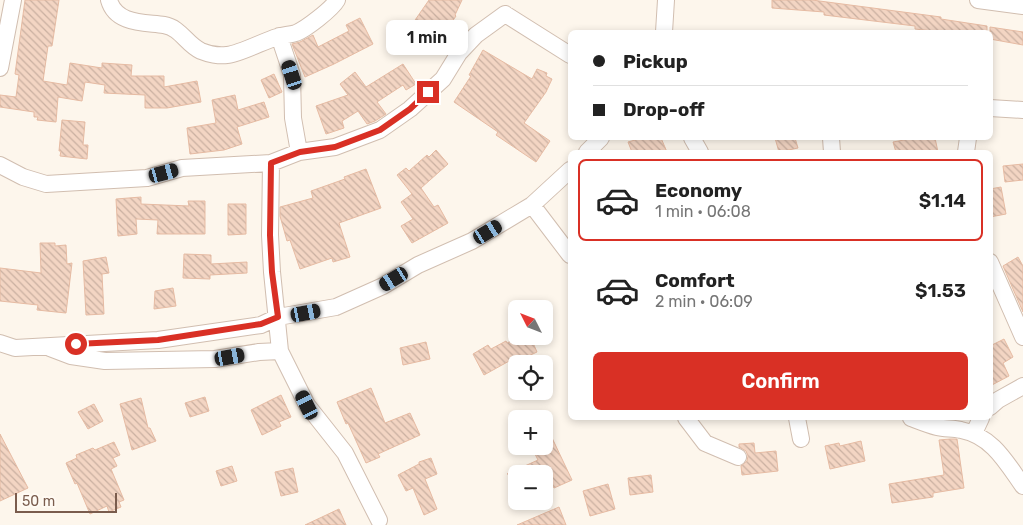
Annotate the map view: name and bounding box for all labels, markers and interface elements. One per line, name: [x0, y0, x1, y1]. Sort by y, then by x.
callout: 1 min: [387, 19, 469, 54]
text: 1 min: [407, 28, 447, 47]
text: Pickup: [623, 50, 688, 73]
car: [280, 58, 303, 92]
route end: [417, 81, 439, 103]
text: Drop-off: [623, 98, 705, 121]
car: [147, 162, 180, 184]
icon: car: [595, 178, 640, 223]
text: Economy: [655, 179, 742, 202]
text: $1.14: [919, 189, 966, 212]
text: 1 min · 06:08: [655, 202, 751, 221]
car: [471, 218, 504, 246]
car: [377, 265, 410, 293]
icon: car: [595, 268, 640, 313]
text: Comfort: [655, 269, 735, 292]
text: $1.53: [915, 279, 966, 302]
text: 2 min · 06:09: [655, 292, 753, 311]
north arrow: [508, 300, 552, 345]
map controls: [508, 300, 553, 510]
car: [289, 303, 322, 323]
route start: [65, 333, 87, 355]
car: [213, 347, 246, 367]
button: Confirm: [593, 352, 968, 410]
button: locate: [508, 355, 553, 400]
car: [293, 388, 320, 422]
button: +: [508, 410, 553, 455]
button: −: [508, 465, 553, 510]
scale bar: [15, 490, 118, 513]
text: 50 m: [22, 493, 55, 510]

